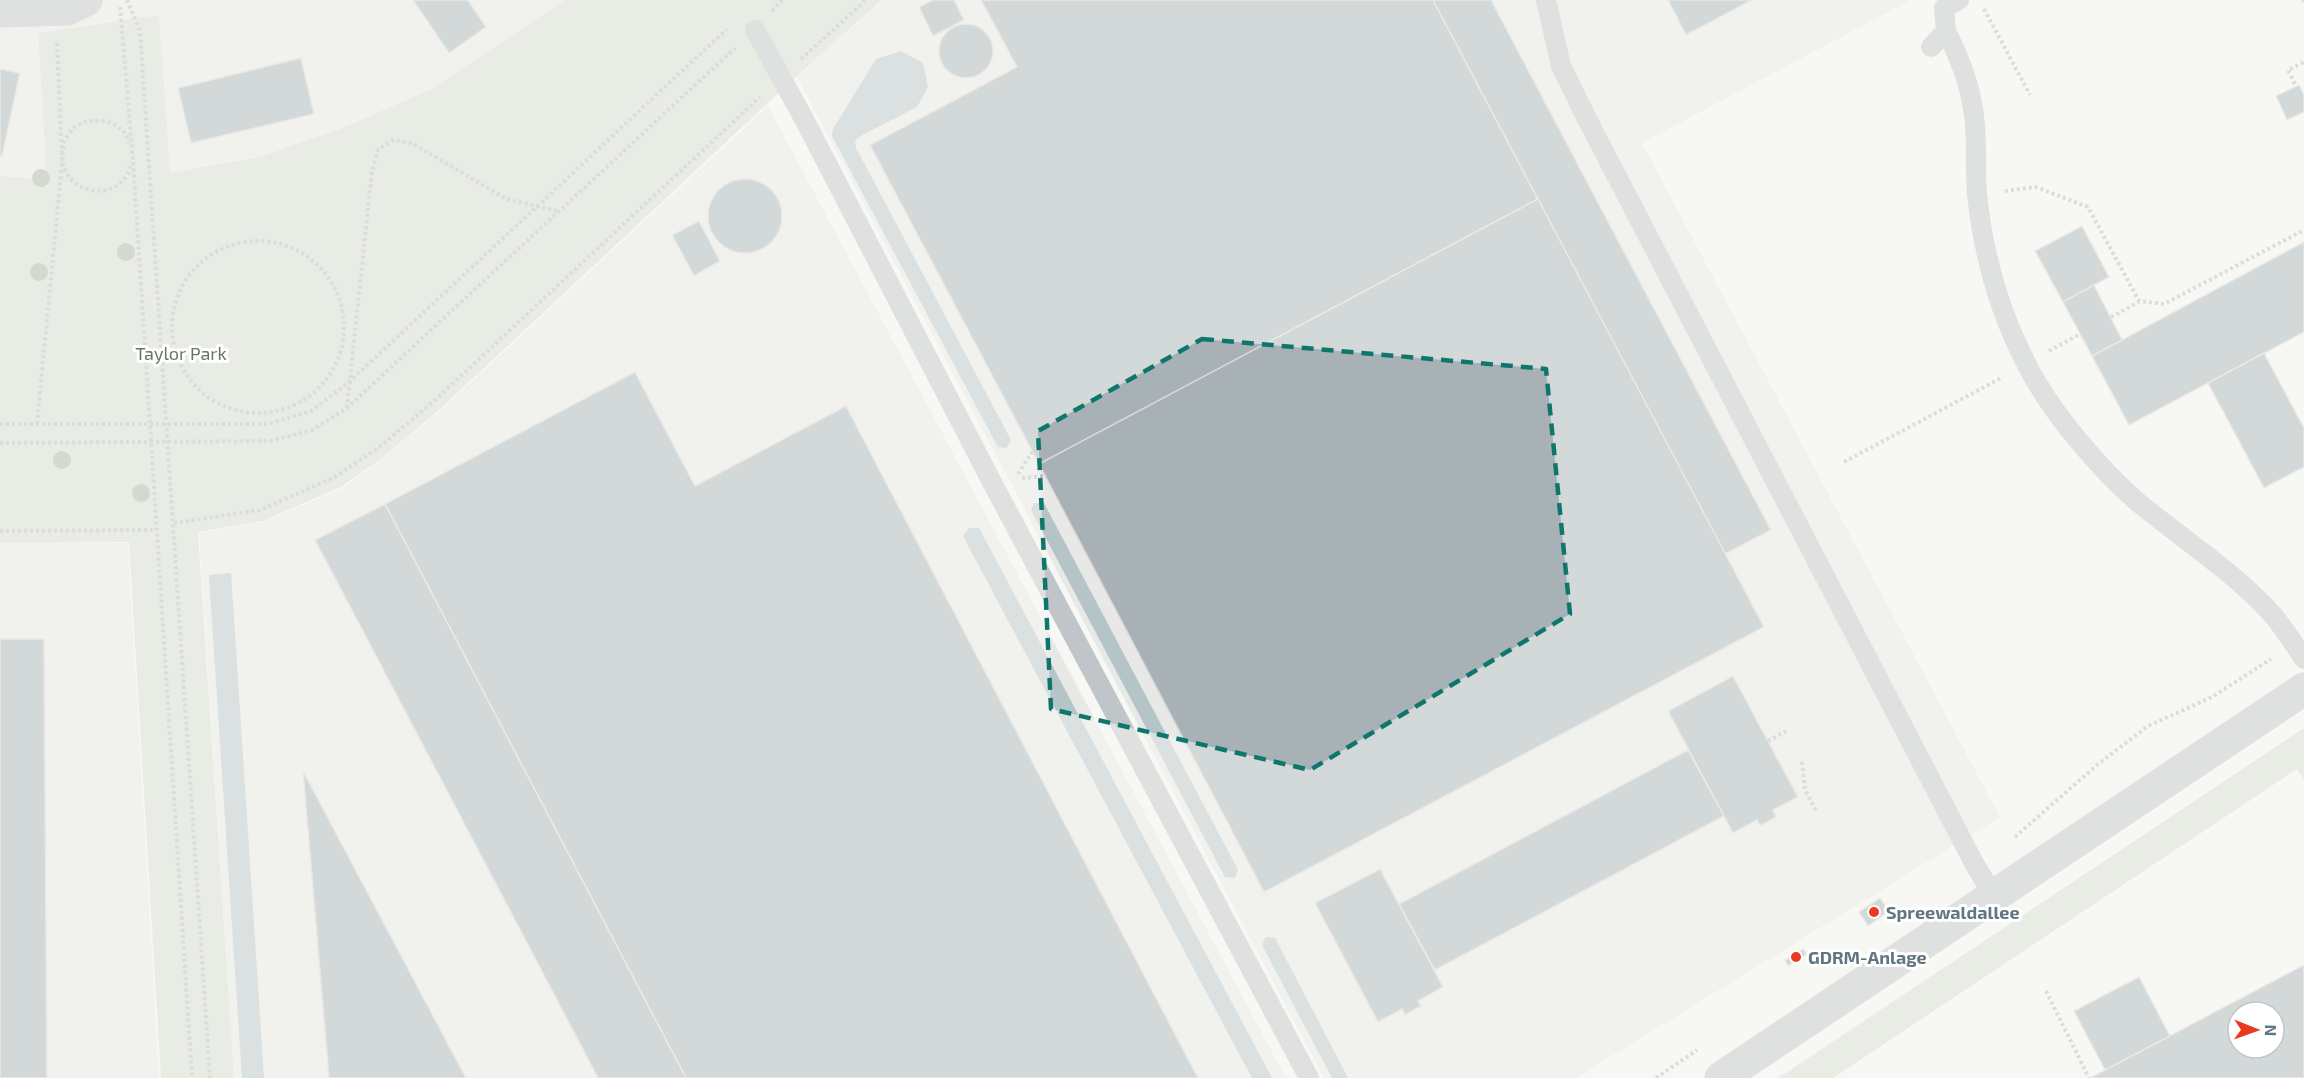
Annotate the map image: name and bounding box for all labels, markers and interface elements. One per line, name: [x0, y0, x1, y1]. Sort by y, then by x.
park label: Taylor Park: [135, 342, 227, 364]
place label: Spreewaldallee: [1886, 901, 2020, 923]
marker: Spreewaldallee: [1867, 905, 1881, 919]
place label: GDRM-Anlage: [1808, 946, 1927, 968]
marker: GDRM-Anlage: [1789, 950, 1803, 964]
north arrow: [2226, 1000, 2286, 1060]
text: N: [2262, 1024, 2281, 1036]

